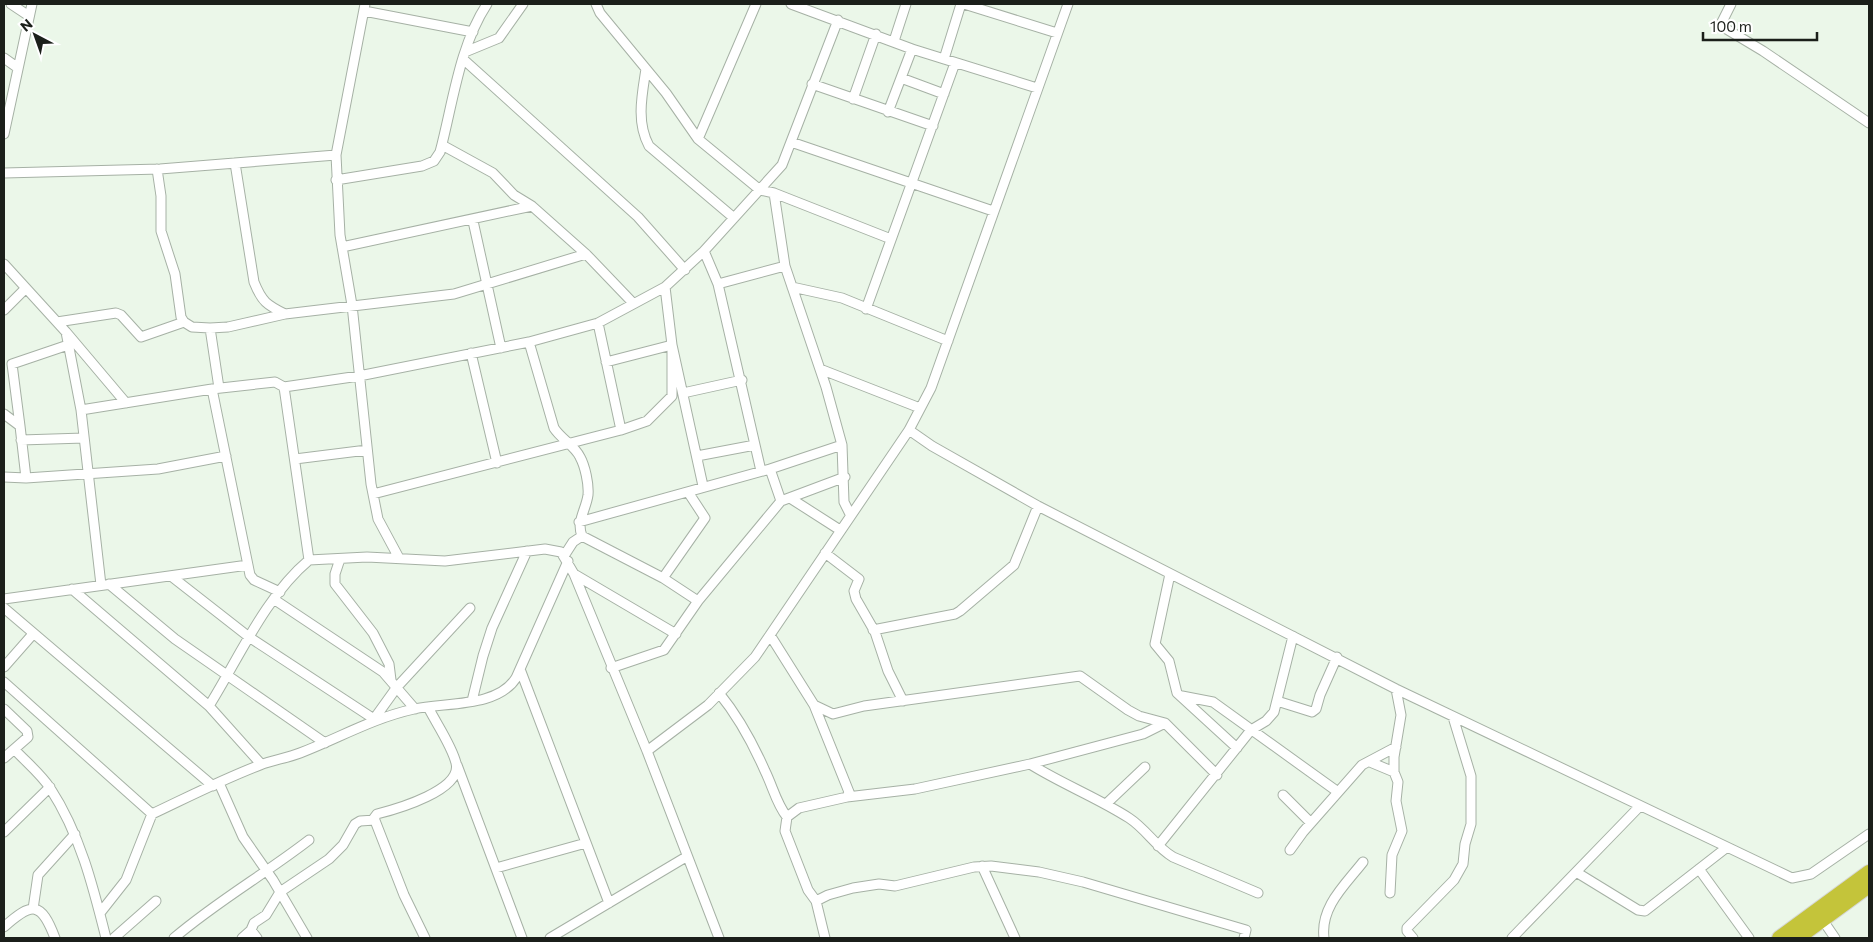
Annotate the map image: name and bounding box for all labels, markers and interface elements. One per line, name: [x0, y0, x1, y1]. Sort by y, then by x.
north arrow: [10, 10, 60, 60]
scale bar: [1703, 10, 1817, 42]
text: N: [17, 15, 36, 35]
text: 100 m: [1710, 17, 1752, 35]

